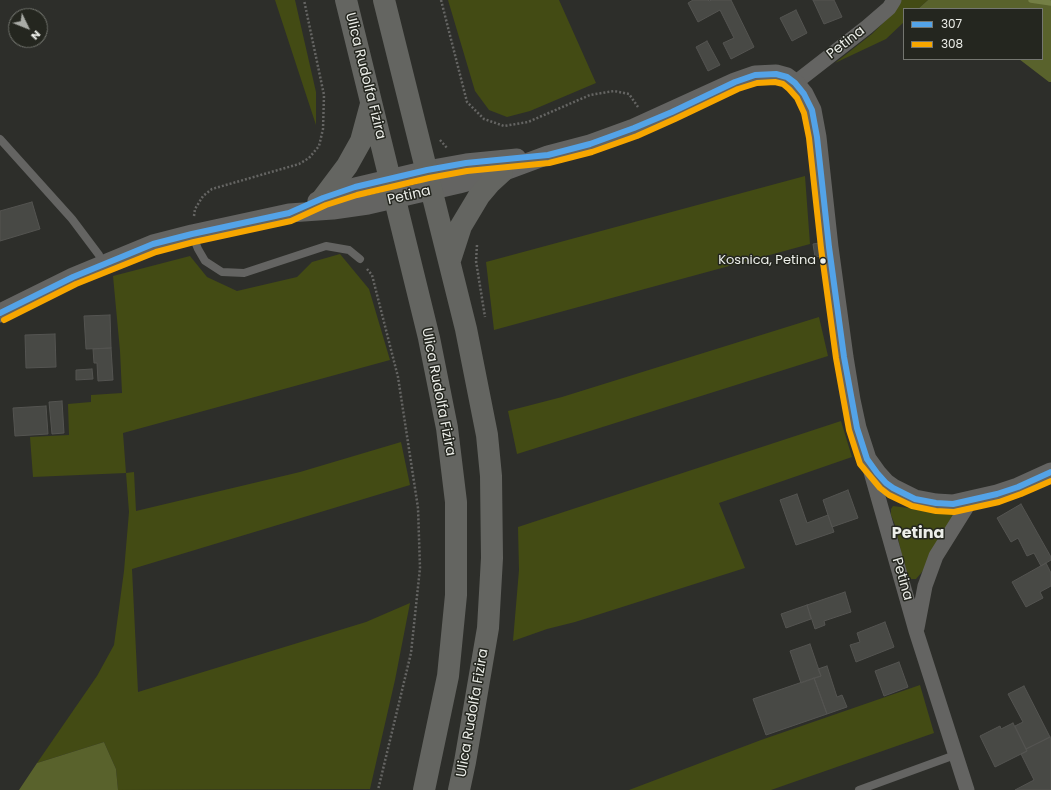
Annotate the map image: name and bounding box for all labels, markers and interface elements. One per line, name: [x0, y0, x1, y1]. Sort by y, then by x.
north arrow: [8, 8, 48, 48]
legend: [903, 8, 1043, 60]
street label: Ulica Rudolfa Fizira: [341, 11, 389, 141]
text: 307: [941, 15, 962, 32]
street label: Petina: [824, 23, 868, 63]
text: N: [27, 27, 45, 44]
text: 308: [941, 35, 963, 52]
street label: Petina: [386, 183, 432, 209]
place label: Kosnica, Petina: [718, 253, 816, 269]
marker: Kosnica, Petina: [818, 256, 828, 266]
street label: Ulica Rudolfa Fizira: [417, 327, 459, 457]
district label: Petina: [892, 524, 944, 544]
street label: Petina: [888, 556, 916, 602]
street label: Ulica Rudolfa Fizira: [453, 647, 493, 779]

